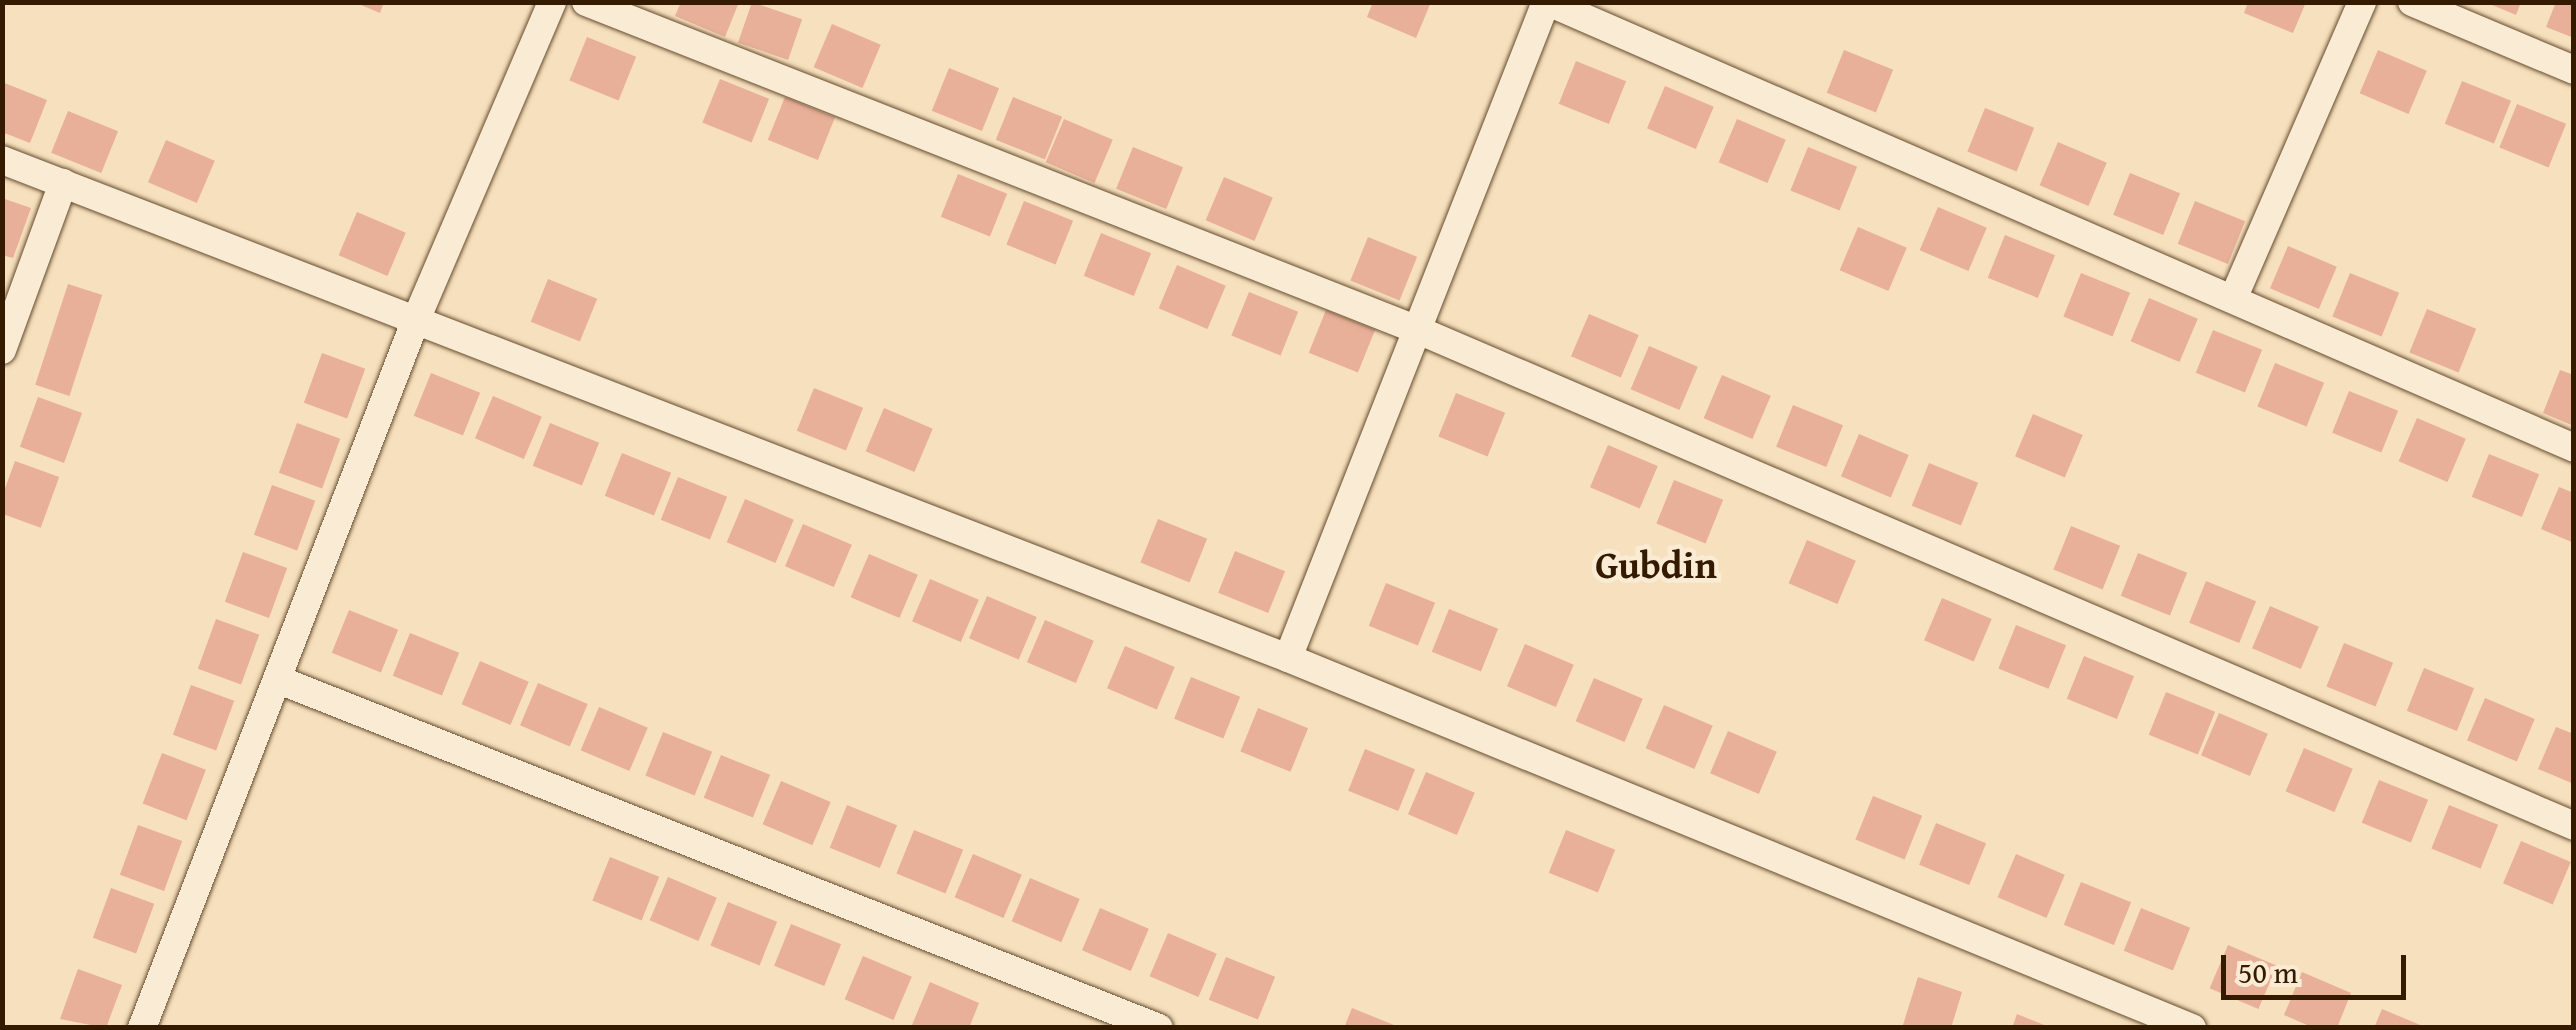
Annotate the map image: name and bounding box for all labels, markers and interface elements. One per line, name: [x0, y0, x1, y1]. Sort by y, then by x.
district label: Gubdin: [1595, 542, 1717, 588]
scale bar: [2226, 935, 2411, 997]
text: 50 m: [2238, 950, 2298, 994]

